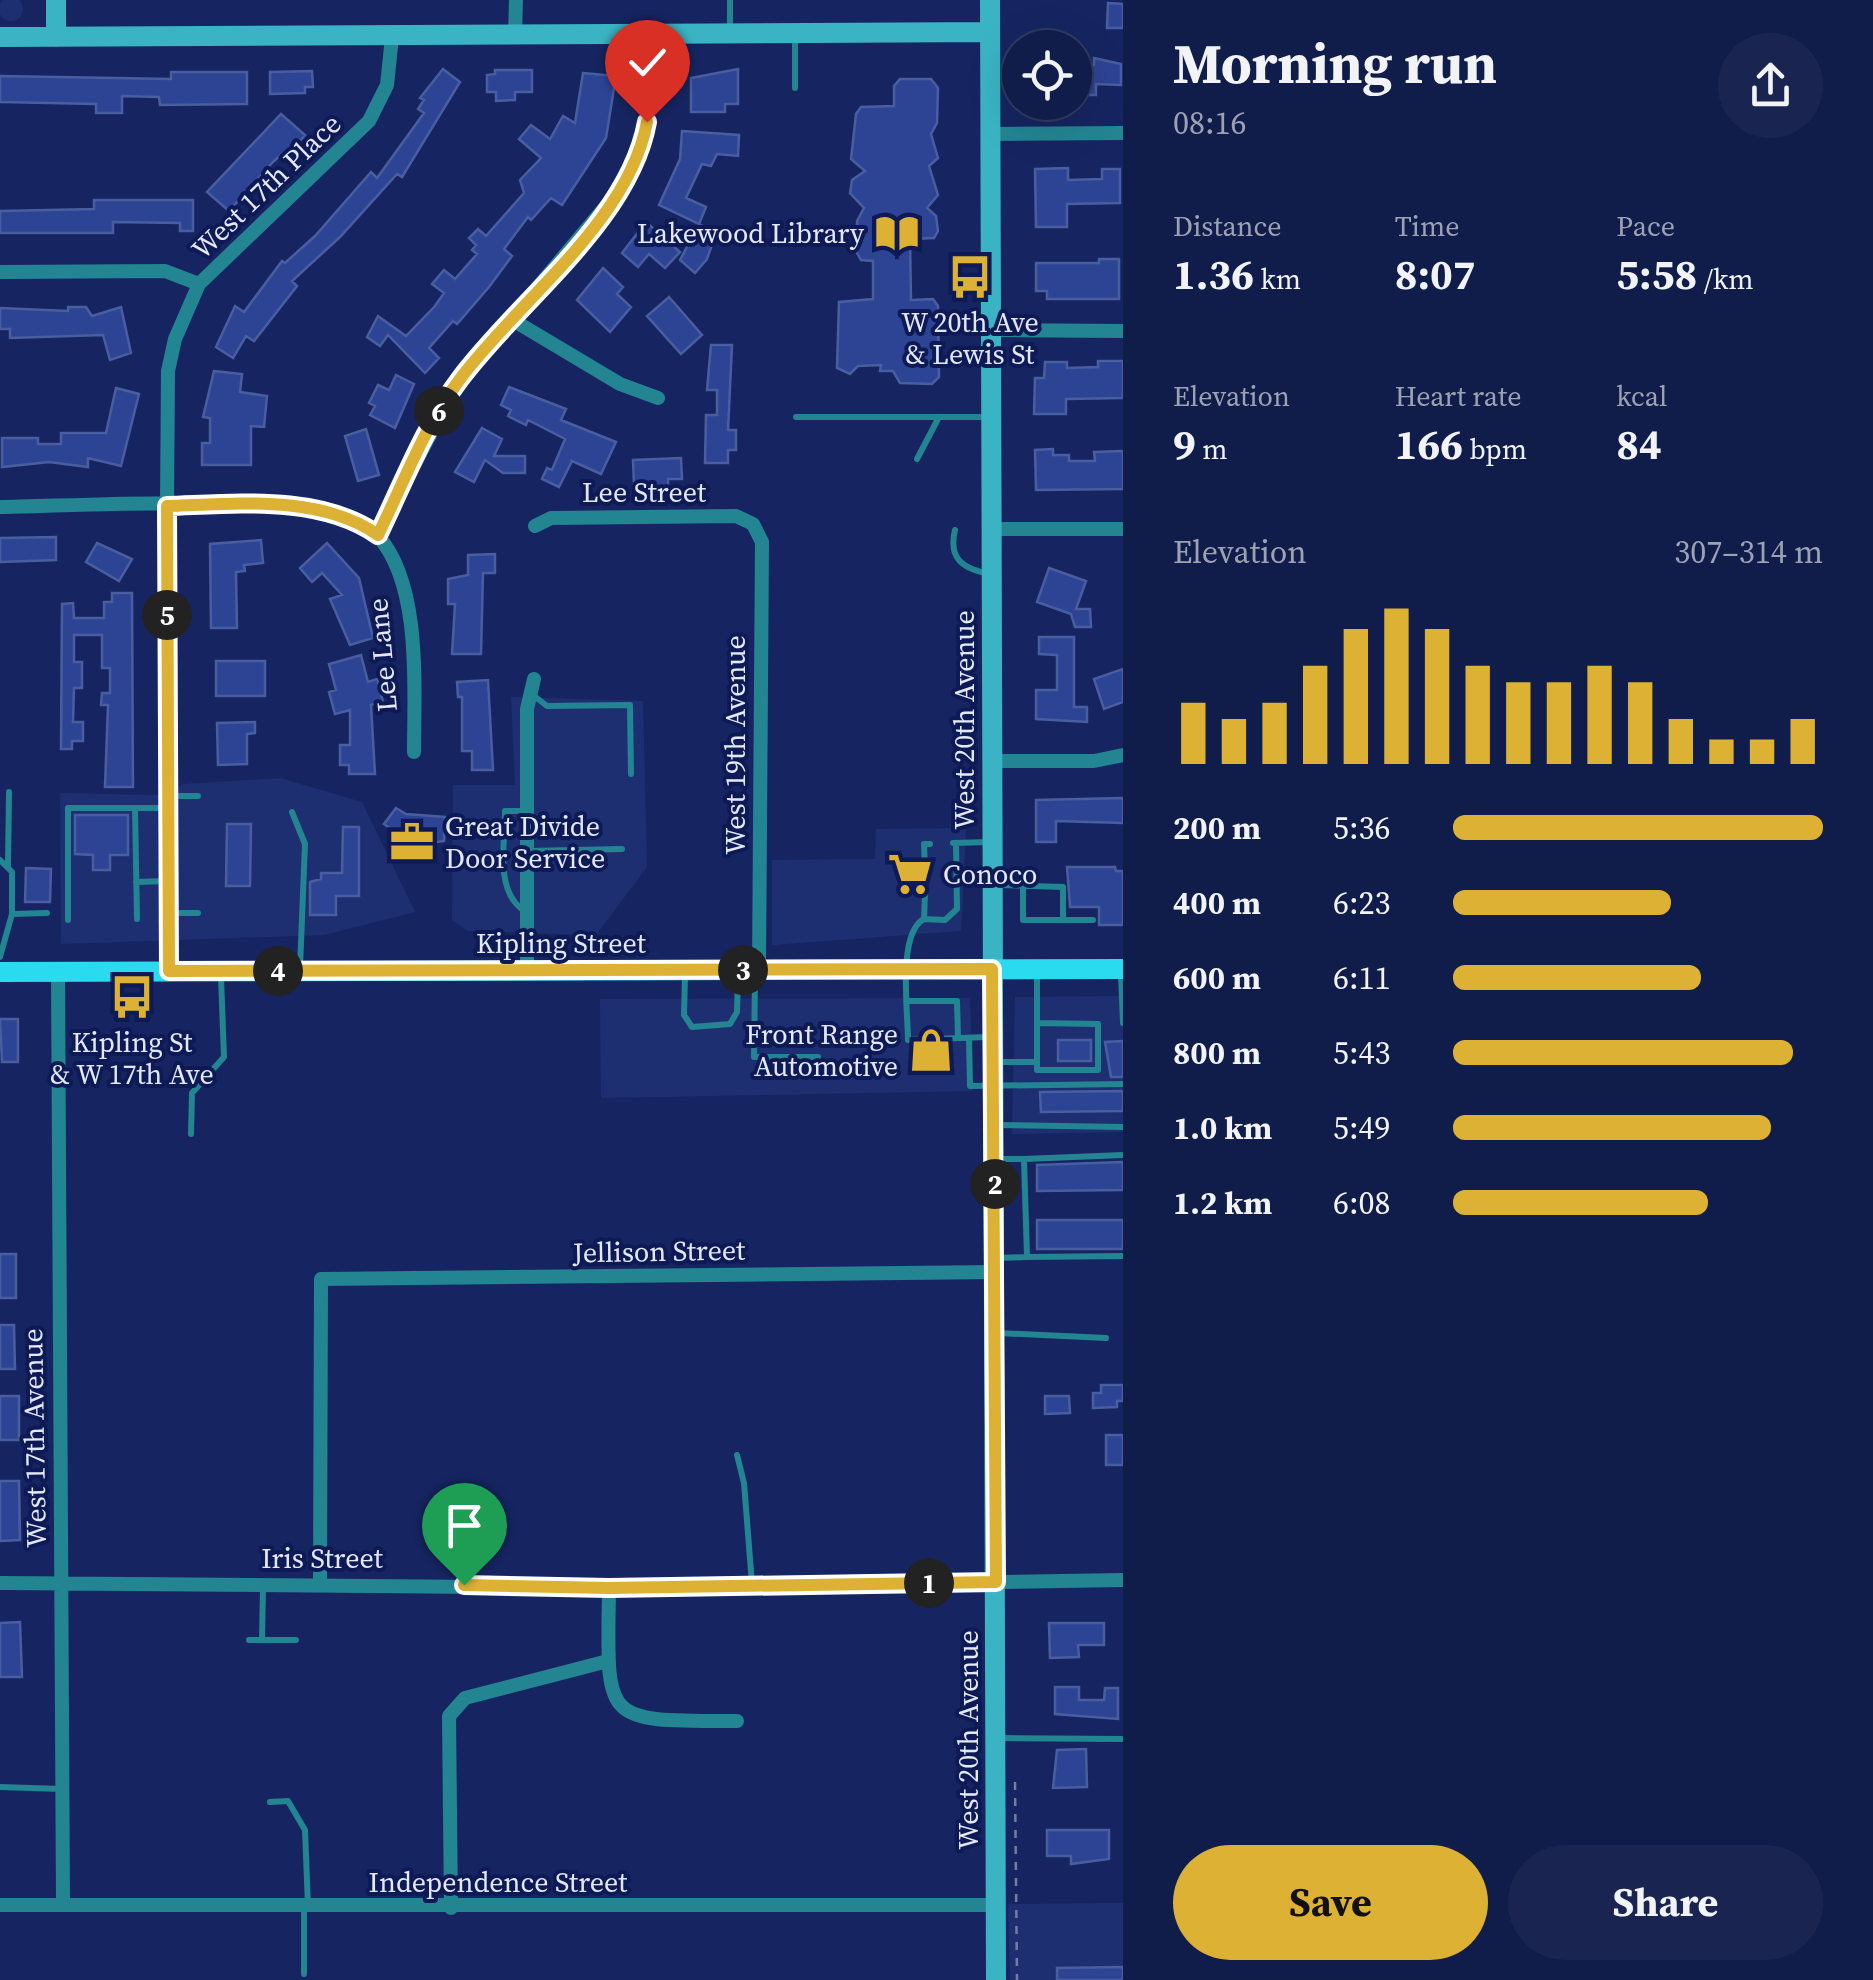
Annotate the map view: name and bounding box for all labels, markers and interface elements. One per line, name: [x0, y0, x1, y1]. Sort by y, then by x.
pin: [605, 20, 690, 123]
text: Morning run: [1173, 26, 1497, 101]
map controls: [1002, 30, 1092, 120]
button: locate: [1002, 30, 1092, 120]
button: share: [1718, 33, 1823, 138]
icon: check: [620, 35, 675, 90]
text: 08:16: [1173, 101, 1247, 145]
street label: West 17th Place: [183, 105, 349, 267]
text: Distance: [1173, 207, 1282, 245]
text: Time: [1395, 207, 1459, 245]
text: Pace: [1616, 207, 1675, 245]
library icon: Lakewood Library: [873, 209, 921, 257]
place label: Lakewood Library: [637, 214, 865, 252]
text: 1.36: [1173, 245, 1254, 303]
text: 8:07: [1395, 245, 1476, 303]
text: 5:58: [1616, 245, 1697, 303]
bus stop icon: W 20th Ave & Lewis St: [946, 253, 994, 301]
text: km: [1254, 260, 1301, 298]
text: /km: [1697, 260, 1754, 298]
place label: W 20th Ave & Lewis St: [901, 303, 1039, 373]
text: Elevation: [1173, 377, 1290, 415]
text: Heart rate: [1395, 377, 1521, 415]
text: kcal: [1616, 377, 1667, 415]
pin: 6: [414, 386, 464, 436]
text: 6: [431, 392, 447, 430]
text: 9: [1173, 415, 1196, 473]
text: 166: [1395, 415, 1463, 473]
text: 84: [1616, 415, 1662, 473]
text: m: [1196, 430, 1228, 468]
text: bpm: [1463, 430, 1527, 468]
street label: Lee Street: [582, 473, 707, 511]
text: Elevation: [1173, 530, 1307, 574]
text: 307–314 m: [1674, 530, 1823, 574]
pin: 5: [142, 590, 192, 640]
text: 5: [159, 596, 175, 634]
street label: Lee Lane: [358, 597, 406, 713]
street label: West 20th Avenue: [945, 610, 983, 830]
street label: West 19th Avenue: [716, 635, 754, 855]
text: 200 m: [1173, 806, 1261, 850]
text: 5:36: [1333, 806, 1391, 850]
place label: Great Divide Door Service: [445, 807, 605, 877]
office icon: Great Divide Door Service: [388, 818, 436, 866]
supermarket icon: Conoco: [886, 850, 934, 898]
place label: Conoco: [943, 855, 1037, 893]
text: 400 m: [1173, 881, 1261, 925]
text: 6:23: [1333, 881, 1391, 925]
street label: Kipling Street: [476, 924, 647, 962]
pin: 3: [718, 945, 768, 995]
pin: 4: [253, 946, 303, 996]
text: 3: [735, 951, 751, 989]
text: 4: [270, 952, 286, 990]
text: 600 m: [1173, 956, 1261, 1000]
text: 6:11: [1333, 956, 1391, 1000]
bus stop icon: Kipling St & W 17th Ave: [108, 973, 156, 1021]
place label: Front Range Automotive: [745, 1015, 898, 1085]
place label: Kipling St & W 17th Ave: [50, 1023, 214, 1093]
shop icon: Front Range Automotive: [907, 1026, 955, 1074]
text: 800 m: [1173, 1031, 1261, 1075]
text: 5:43: [1333, 1031, 1391, 1075]
text: 1.0 km: [1173, 1106, 1272, 1150]
text: 5:49: [1333, 1106, 1391, 1150]
pin: 2: [970, 1159, 1020, 1209]
text: 2: [987, 1165, 1003, 1203]
text: 1.2 km: [1173, 1181, 1272, 1225]
text: 6:08: [1333, 1181, 1391, 1225]
street label: Jellison Street: [572, 1230, 746, 1272]
street label: West 17th Avenue: [13, 1328, 55, 1548]
pin: [422, 1483, 507, 1586]
icon: arrive: [437, 1498, 492, 1553]
street label: Iris Street: [261, 1539, 384, 1577]
pin: 1: [904, 1558, 954, 1608]
text: 1: [921, 1564, 937, 1602]
street label: West 20th Avenue: [949, 1630, 987, 1850]
button: Save: [1173, 1845, 1488, 1960]
button: Share: [1508, 1845, 1823, 1960]
street label: Independence Street: [369, 1863, 628, 1901]

